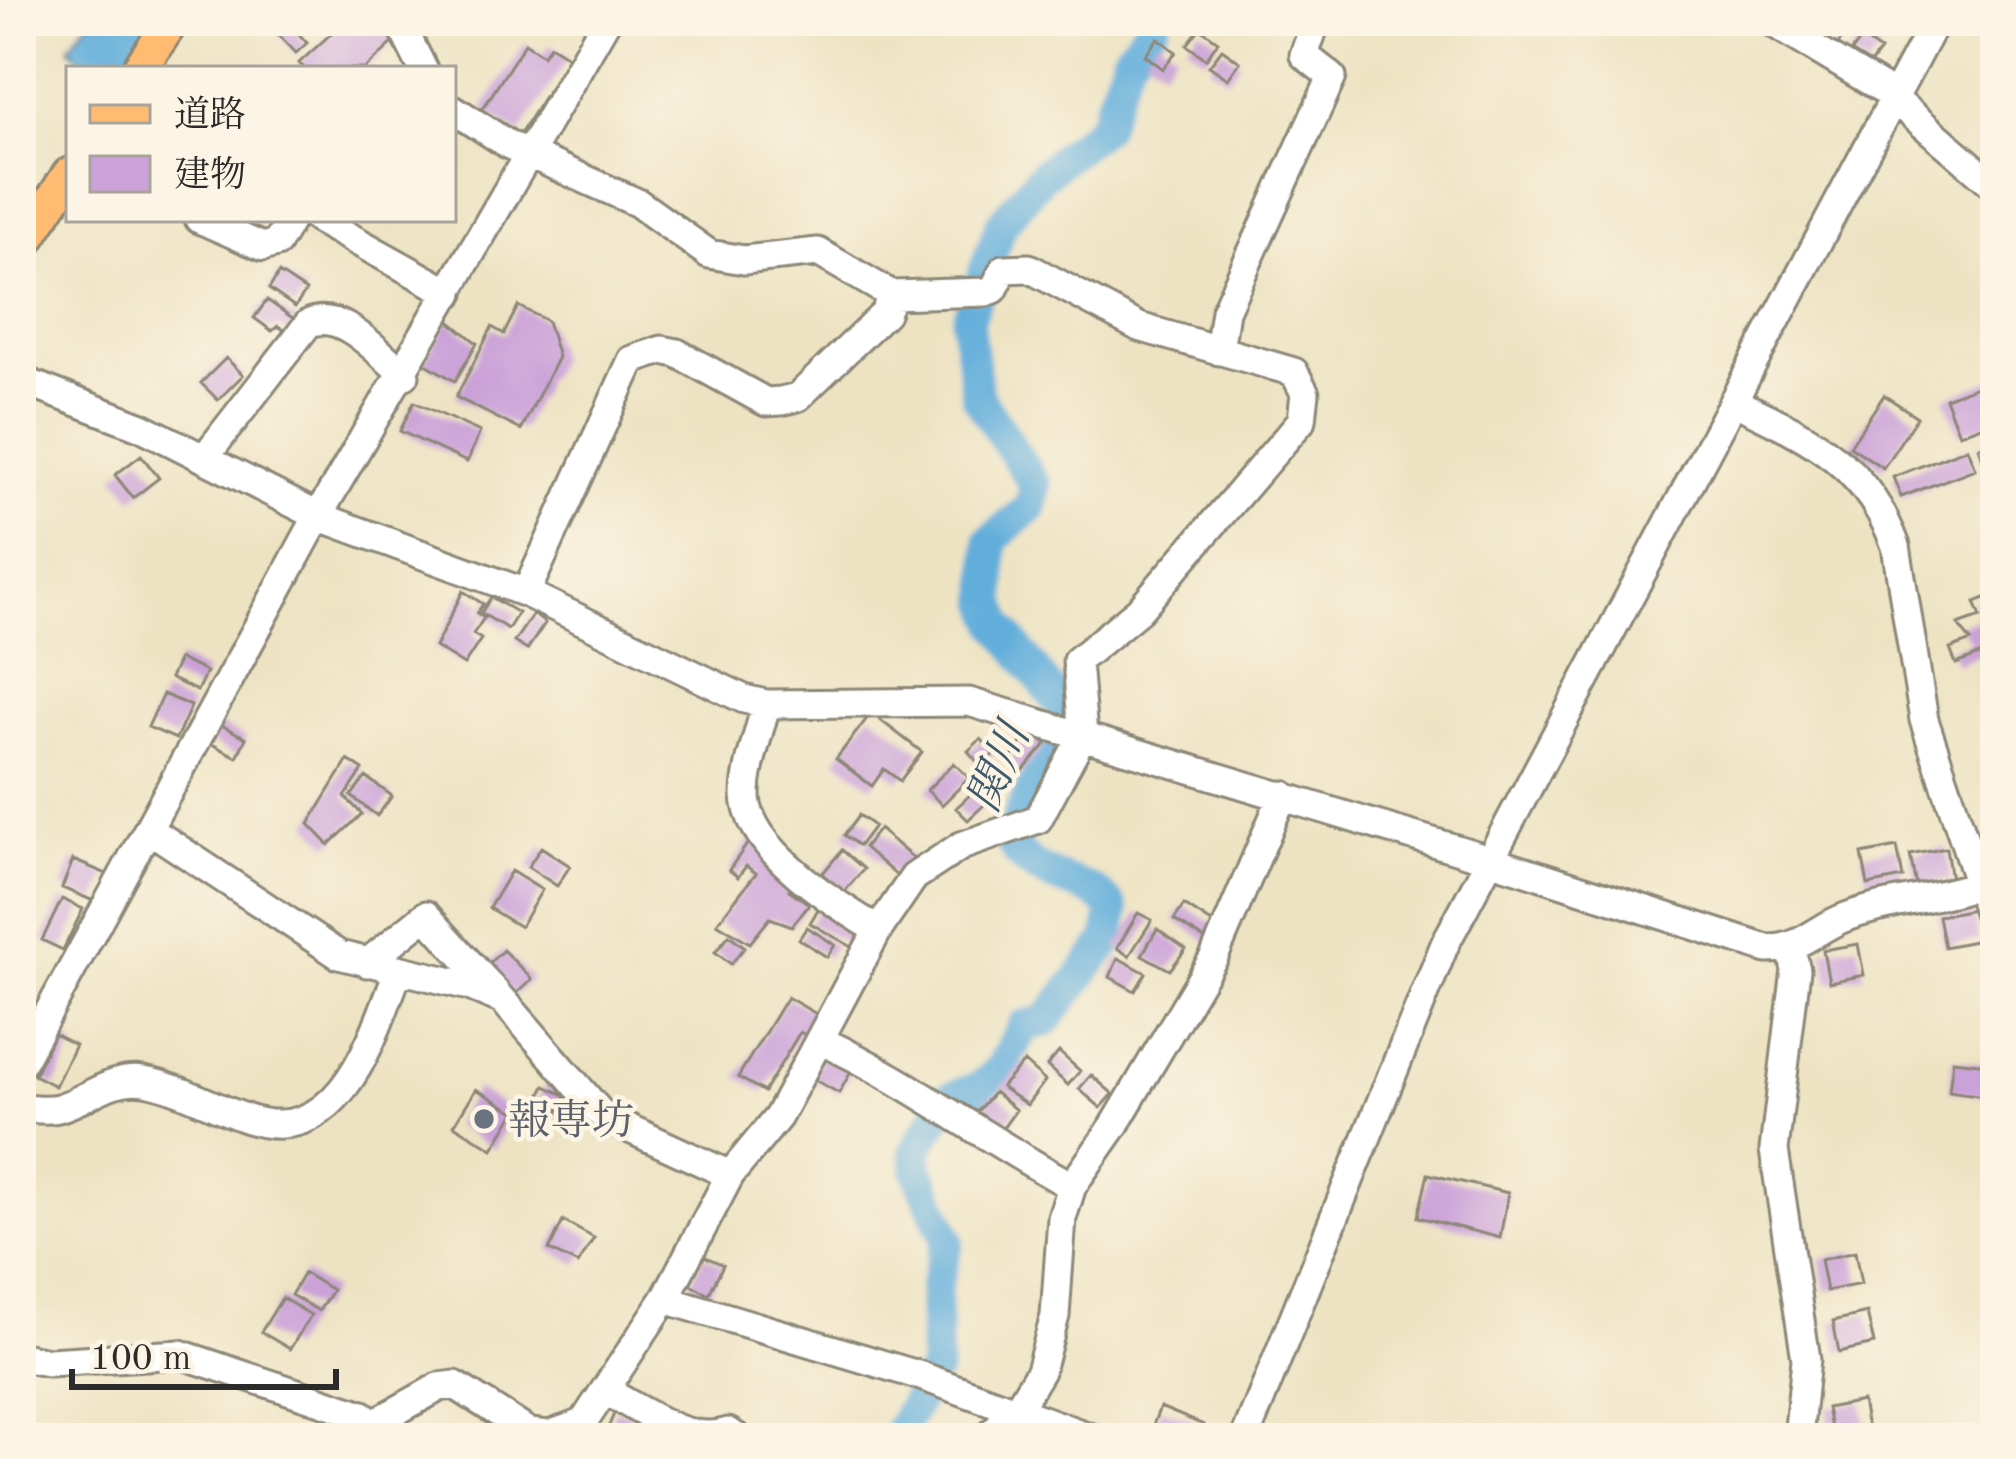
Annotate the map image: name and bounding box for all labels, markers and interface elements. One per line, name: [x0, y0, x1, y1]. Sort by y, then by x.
legend: [66, 66, 456, 222]
text: 道路: [174, 95, 246, 135]
text: 建物: [174, 155, 246, 195]
water label: 関川: [960, 713, 1041, 819]
place label: 報専坊: [508, 1098, 634, 1144]
marker: 報専坊: [471, 1106, 497, 1132]
scale bar: [72, 1315, 336, 1389]
text: 100 m: [90, 1342, 191, 1378]

